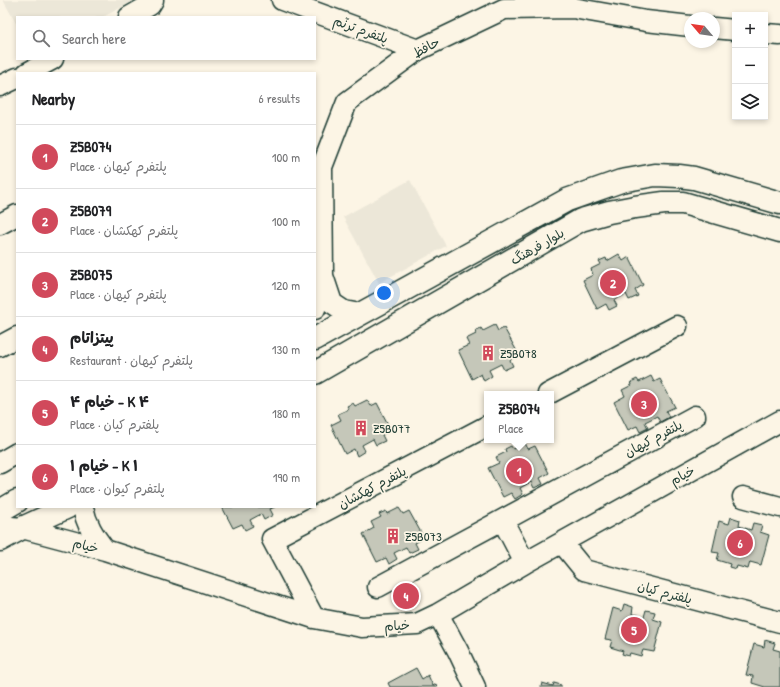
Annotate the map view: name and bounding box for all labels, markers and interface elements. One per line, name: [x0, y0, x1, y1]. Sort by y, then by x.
street label: پلتفرم ترنّم: [330, 11, 391, 49]
north arrow: [684, 12, 720, 48]
map controls: [732, 12, 768, 120]
button: +: [732, 12, 768, 48]
search box: [16, 16, 316, 60]
icon: search: [30, 27, 52, 49]
text: Search here: [62, 28, 126, 49]
street label: حافظ: [409, 32, 443, 62]
button: −: [732, 48, 768, 84]
button: layers: [732, 84, 768, 120]
text: Nearby: [32, 87, 75, 110]
text: 6 results: [259, 89, 300, 107]
text: Z5B074: [70, 136, 111, 157]
text: 1: [43, 148, 47, 166]
text: 100 m: [272, 148, 300, 166]
text: Place · پلتفرم کیهان: [70, 157, 167, 175]
text: Z5B079: [70, 200, 111, 221]
text: 2: [42, 212, 48, 230]
text: 100 m: [272, 212, 300, 230]
text: Place · پلتفرم کهکشان: [70, 221, 178, 239]
street label: بلوار فرهنگ: [507, 223, 567, 269]
text: Z5B075: [70, 264, 112, 285]
pin: 2: [600, 268, 626, 298]
text: 3: [42, 276, 48, 294]
text: 120 m: [272, 276, 300, 294]
your location: [374, 283, 394, 303]
text: Place · پلتفرم کیهان: [70, 285, 167, 303]
text: پیتزاتام: [70, 327, 114, 348]
text: 4: [43, 340, 47, 358]
text: 130 m: [272, 340, 300, 358]
building icon: Z5B078: [479, 344, 497, 362]
place label: Z5B078: [500, 344, 537, 362]
text: Restaurant · پلتفرم کیهان: [70, 351, 193, 369]
pin: 3: [631, 389, 657, 419]
text: خیام ۴ - K ۴: [70, 391, 150, 412]
popup: [484, 391, 554, 443]
text: Z5B074: [498, 398, 540, 419]
text: 5: [42, 404, 48, 422]
text: 180 m: [272, 404, 300, 422]
text: Place · پلفترم کیان: [70, 415, 159, 433]
street label: پلتفرم کیهان: [621, 415, 686, 463]
building icon: Z5B077: [352, 419, 370, 437]
place label: Z5B077: [373, 419, 410, 437]
text: Place: [498, 419, 523, 437]
text: خیام ۱ - K ۱: [70, 455, 138, 476]
pin: 1: [506, 456, 532, 486]
street label: پلتفرم کهکشان: [335, 461, 410, 514]
street label: خیام: [666, 461, 699, 491]
text: 6: [42, 468, 48, 486]
text: 190 m: [273, 468, 300, 486]
text: Place · پلتفرم کیوان: [70, 479, 165, 497]
building icon: Z5B073: [384, 527, 402, 545]
place label: Z5B073: [405, 527, 442, 545]
pin: 6: [727, 528, 753, 558]
street label: خیام: [71, 533, 101, 559]
street label: پلفترم کیان: [635, 576, 694, 610]
pin: 4: [393, 581, 419, 611]
street label: خیام: [384, 615, 411, 637]
pin: 5: [621, 615, 647, 645]

